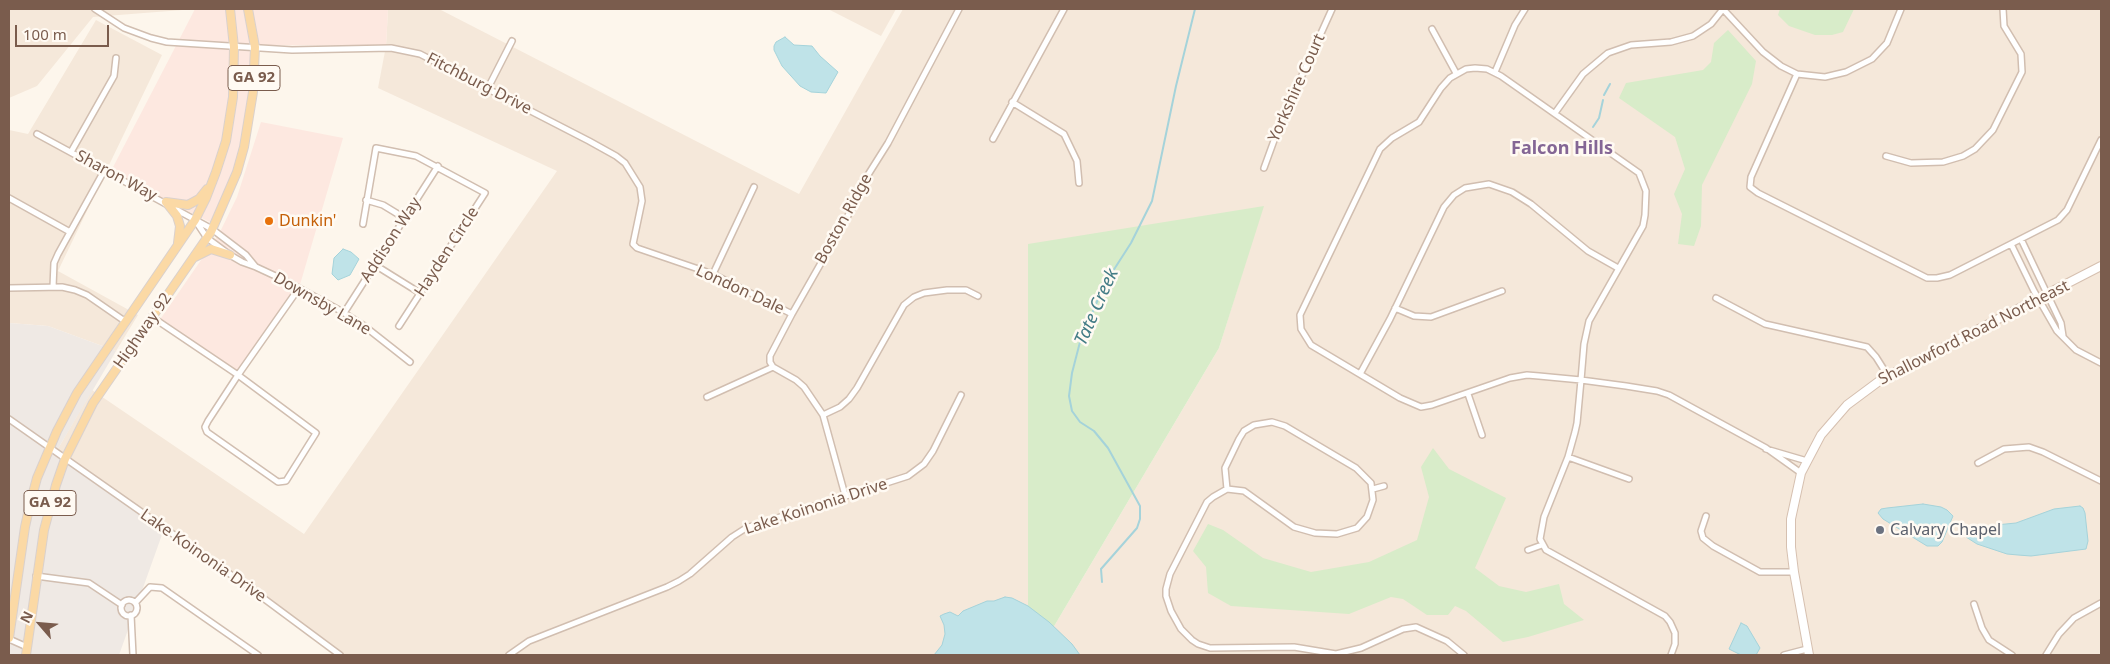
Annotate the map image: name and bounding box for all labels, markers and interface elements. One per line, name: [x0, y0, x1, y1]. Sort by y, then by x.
scale bar: [18, 15, 111, 47]
text: 100 m: [23, 24, 67, 44]
street label: Yorkshire Court: [1265, 31, 1329, 145]
street label: Fitchburg Drive: [423, 49, 535, 119]
road number: GA 92: [228, 66, 280, 90]
district label: Falcon Hills: [1511, 138, 1613, 160]
street label: Sharon Way: [72, 147, 160, 205]
street label: Boston Ridge: [811, 171, 877, 267]
street label: Addison Way: [357, 194, 425, 286]
street label: Hayden Circle: [411, 203, 483, 301]
place label: Dunkin': [279, 211, 336, 231]
marker: Dunkin': [263, 215, 275, 227]
street label: London Dale: [693, 261, 787, 319]
water label: Tate Creek: [1071, 265, 1123, 349]
street label: Downsby Lane: [270, 268, 374, 340]
street label: Shallowford Road Northeast: [1875, 276, 2073, 390]
street label: Highway 92: [110, 289, 176, 373]
street label: Lake Koinonia Drive: [742, 475, 890, 539]
road number: GA 92: [24, 490, 76, 516]
street label: Lake Koinonia Drive: [136, 505, 270, 607]
place label: Calvary Chapel: [1890, 520, 2001, 540]
marker: Calvary Chapel: [1874, 524, 1886, 536]
north arrow: [15, 599, 65, 649]
text: N: [15, 608, 37, 626]

